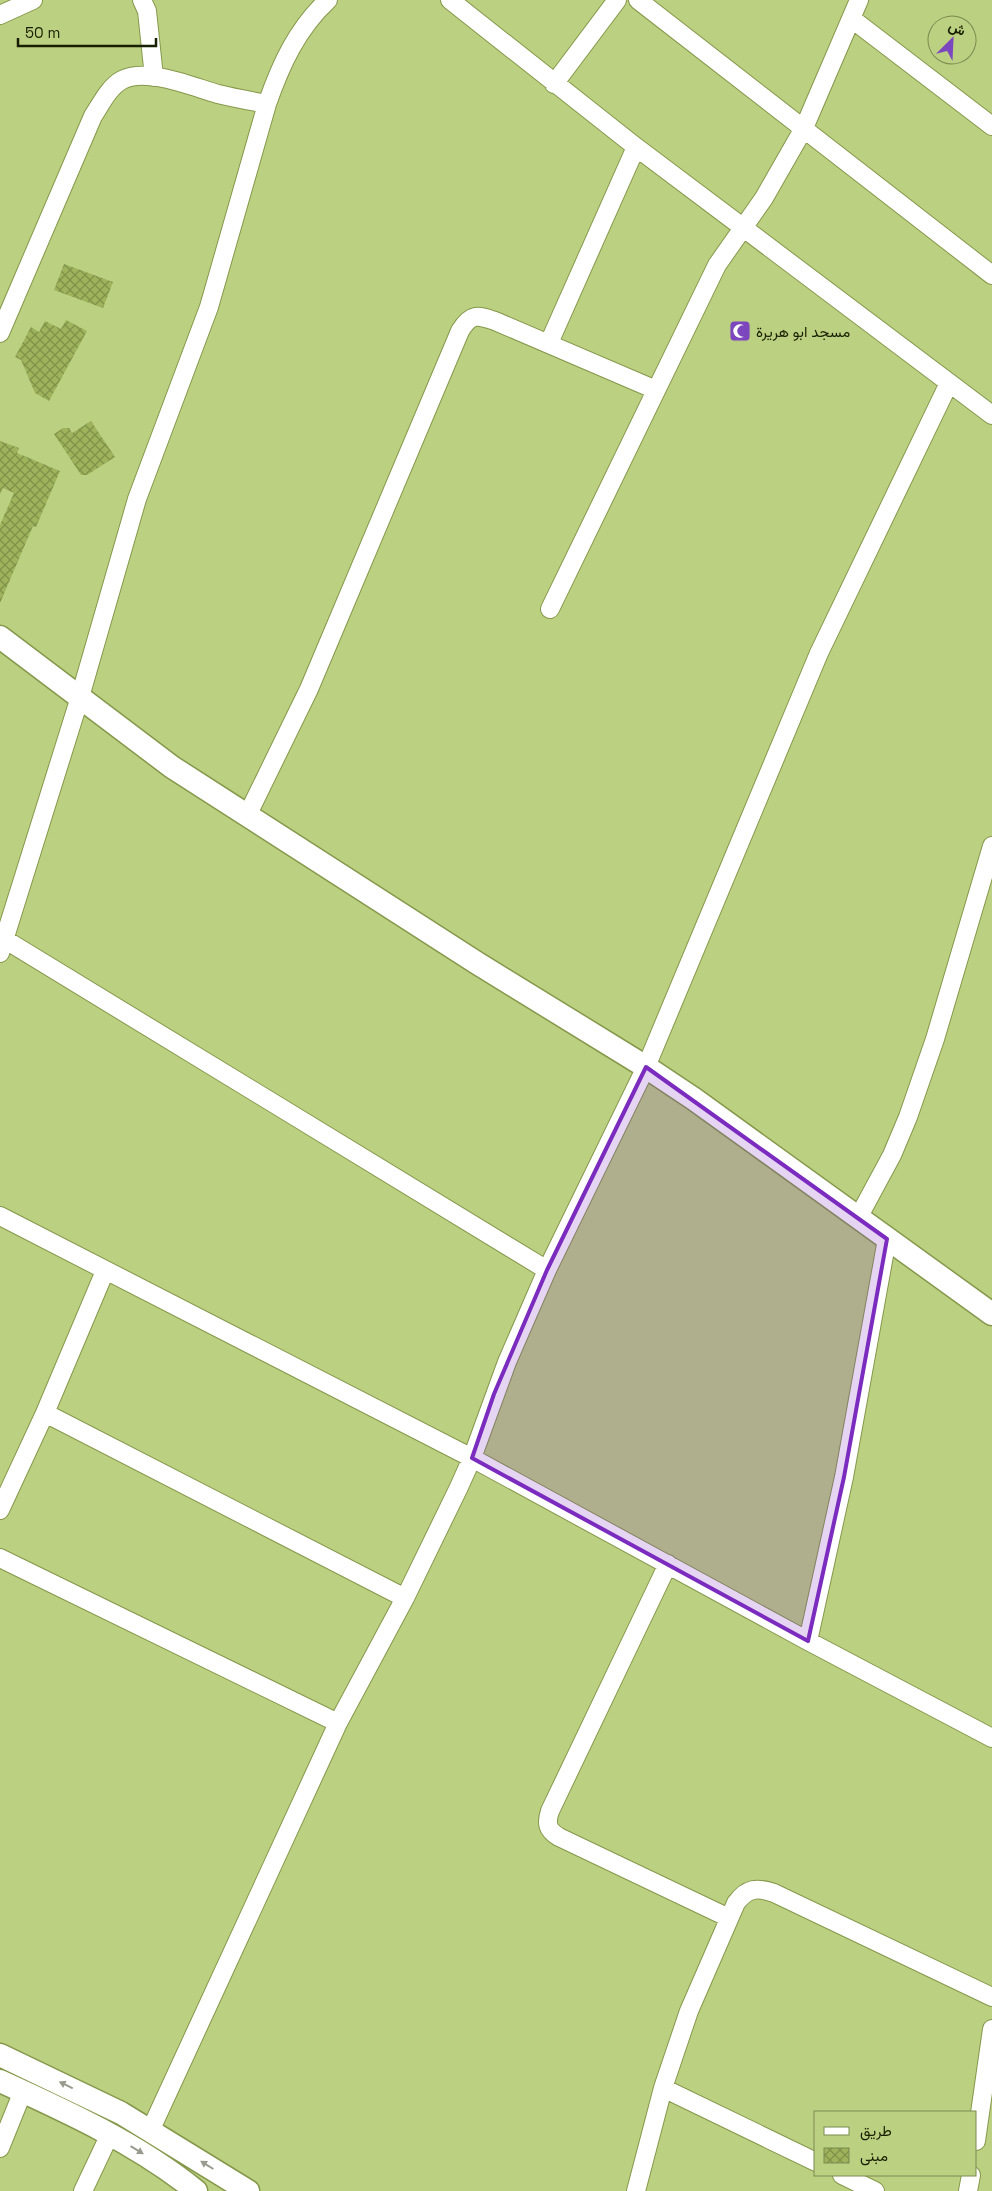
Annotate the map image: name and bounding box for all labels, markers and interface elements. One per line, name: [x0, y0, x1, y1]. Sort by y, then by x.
scale bar: [18, 15, 155, 47]
north arrow: [927, 15, 977, 65]
text: ش: [946, 16, 969, 40]
text: 50 m: [25, 23, 60, 42]
mosque icon: مسجد ابو هريرة: [728, 319, 752, 343]
place label: مسجد ابو هريرة: [756, 322, 850, 341]
one-way arrow: [58, 2081, 73, 2089]
legend: [814, 2111, 977, 2176]
text: طريق: [860, 2121, 892, 2141]
one-way arrow: [131, 2145, 144, 2155]
text: مبنى: [860, 2146, 888, 2166]
one-way arrow: [200, 2160, 213, 2170]

